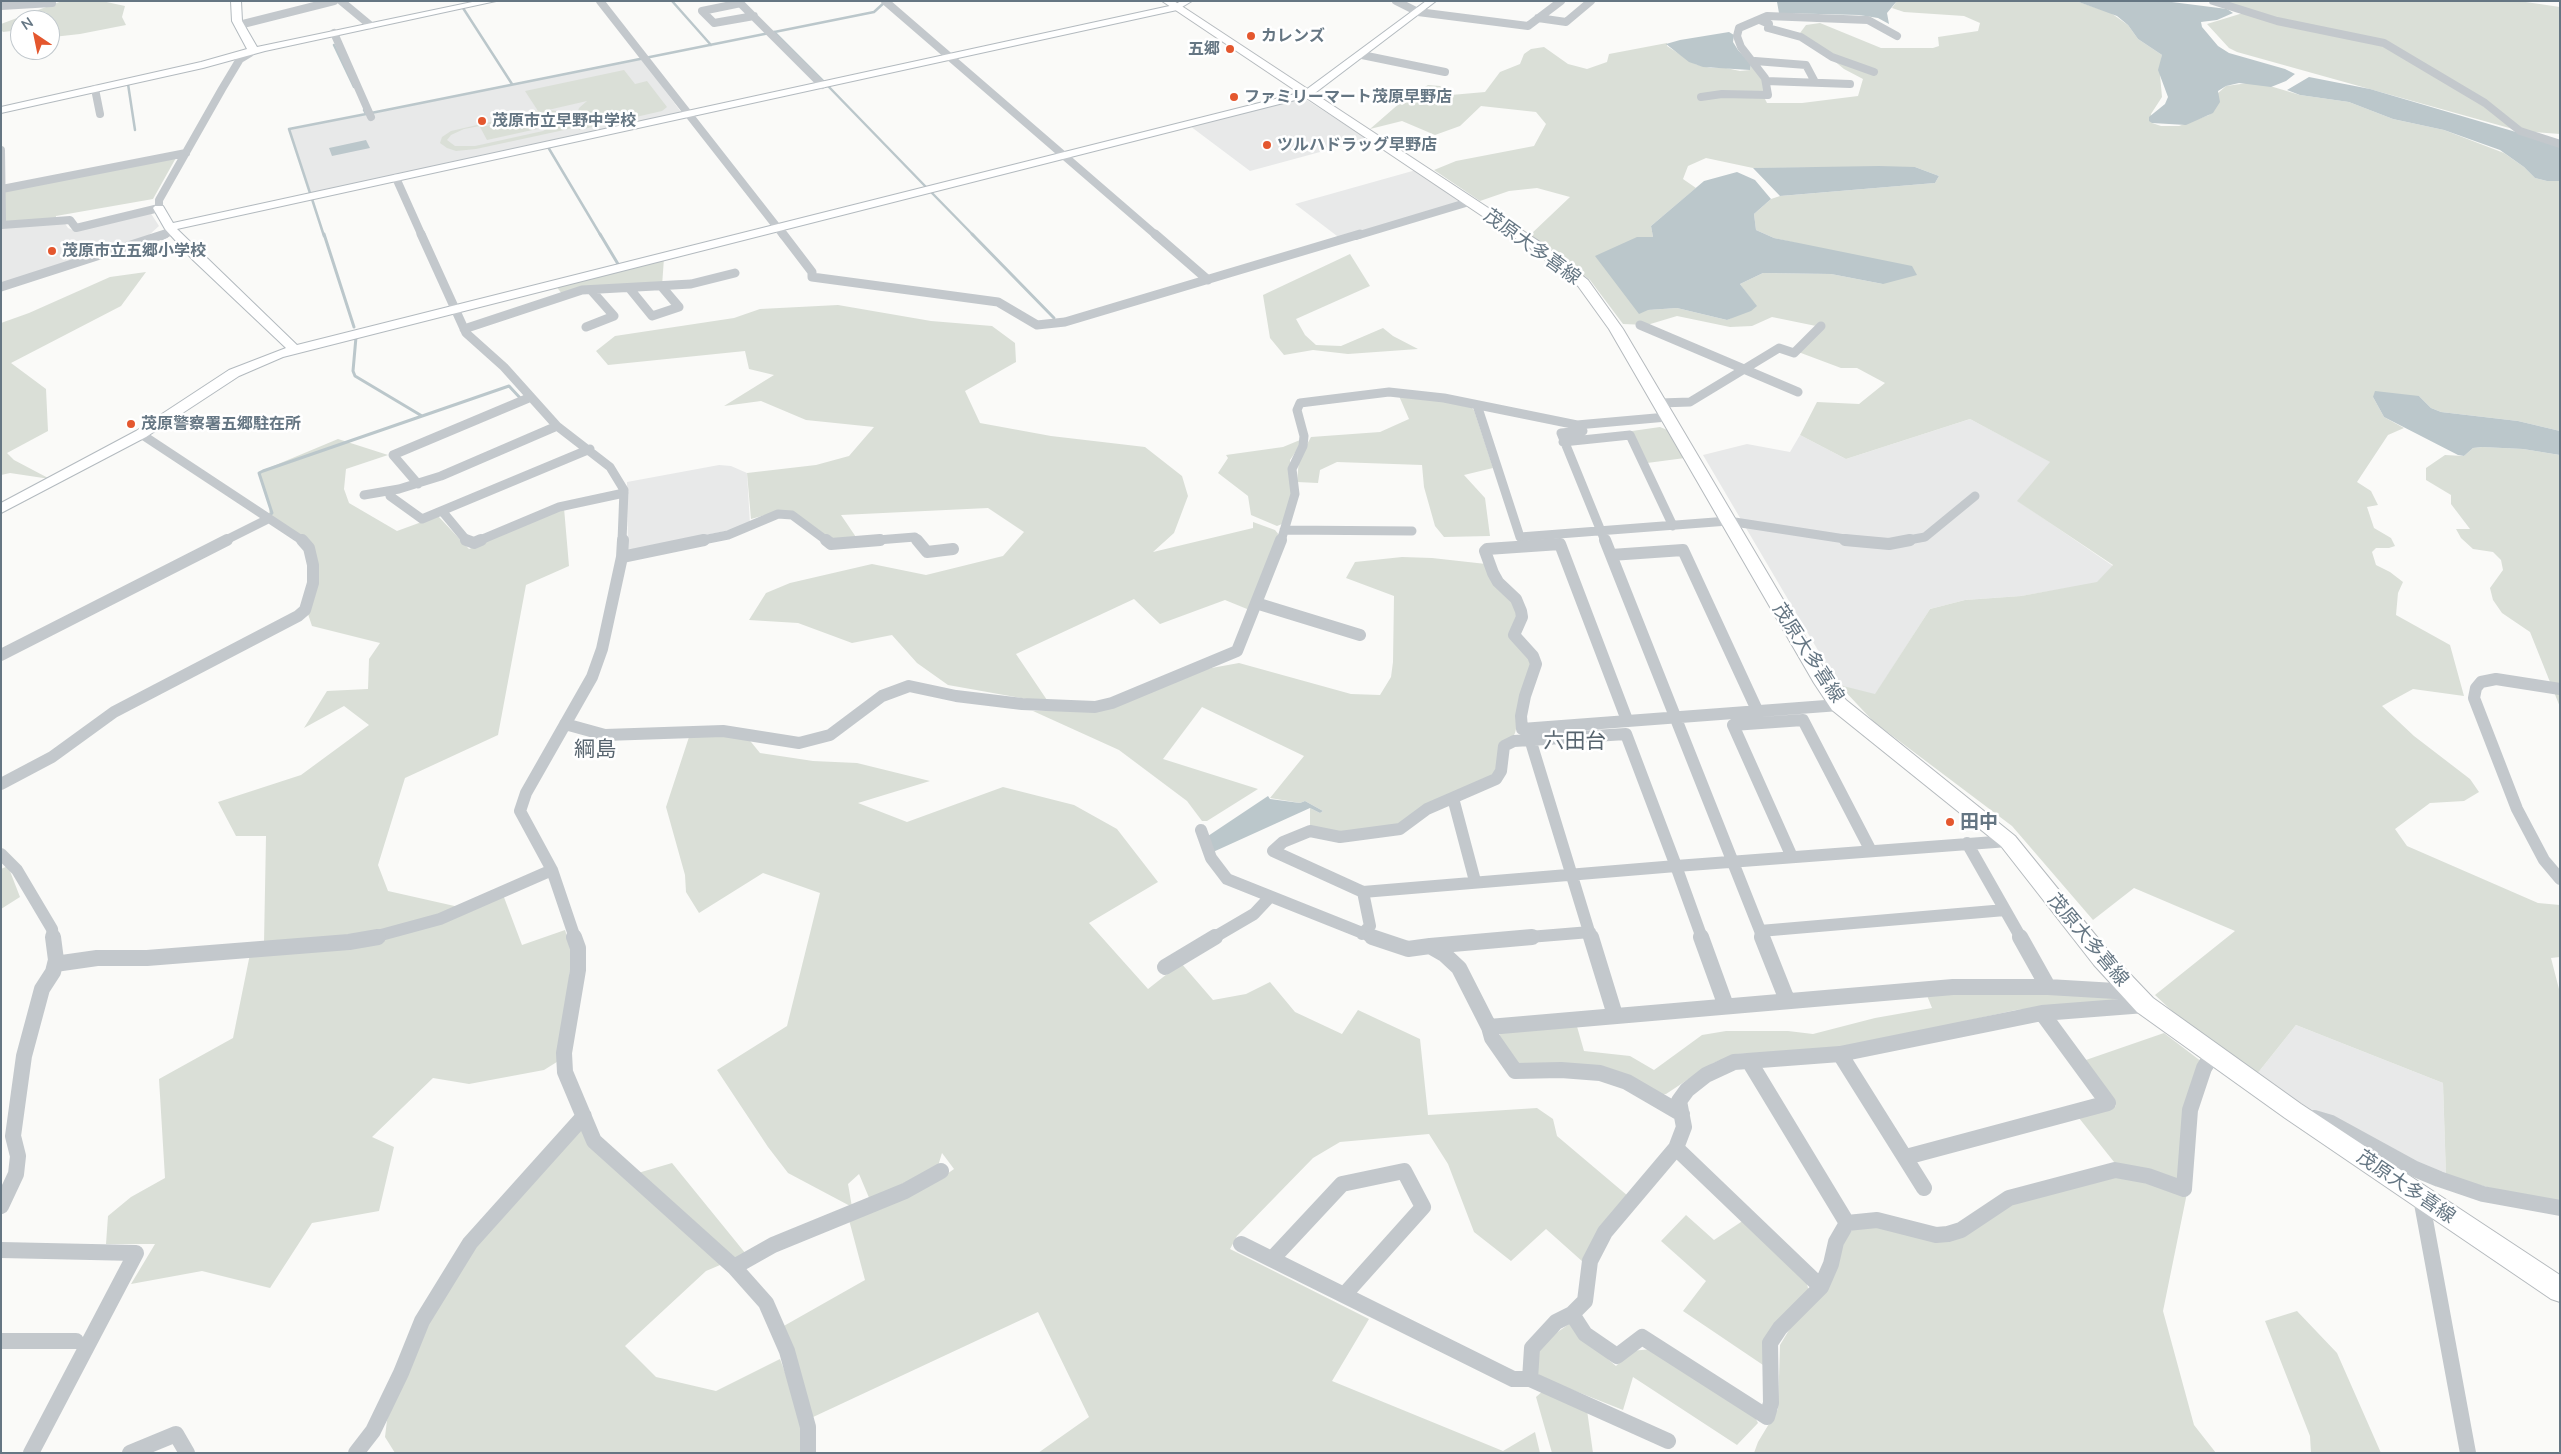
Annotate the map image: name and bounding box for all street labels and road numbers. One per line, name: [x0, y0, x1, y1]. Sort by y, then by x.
street label: 茂原大多喜線: [1479, 204, 1585, 290]
street label: 茂原大多喜線: [1767, 599, 1849, 707]
street label: 茂原大多喜線: [2043, 889, 2133, 991]
street label: 茂原大多喜線: [2352, 1146, 2460, 1228]

